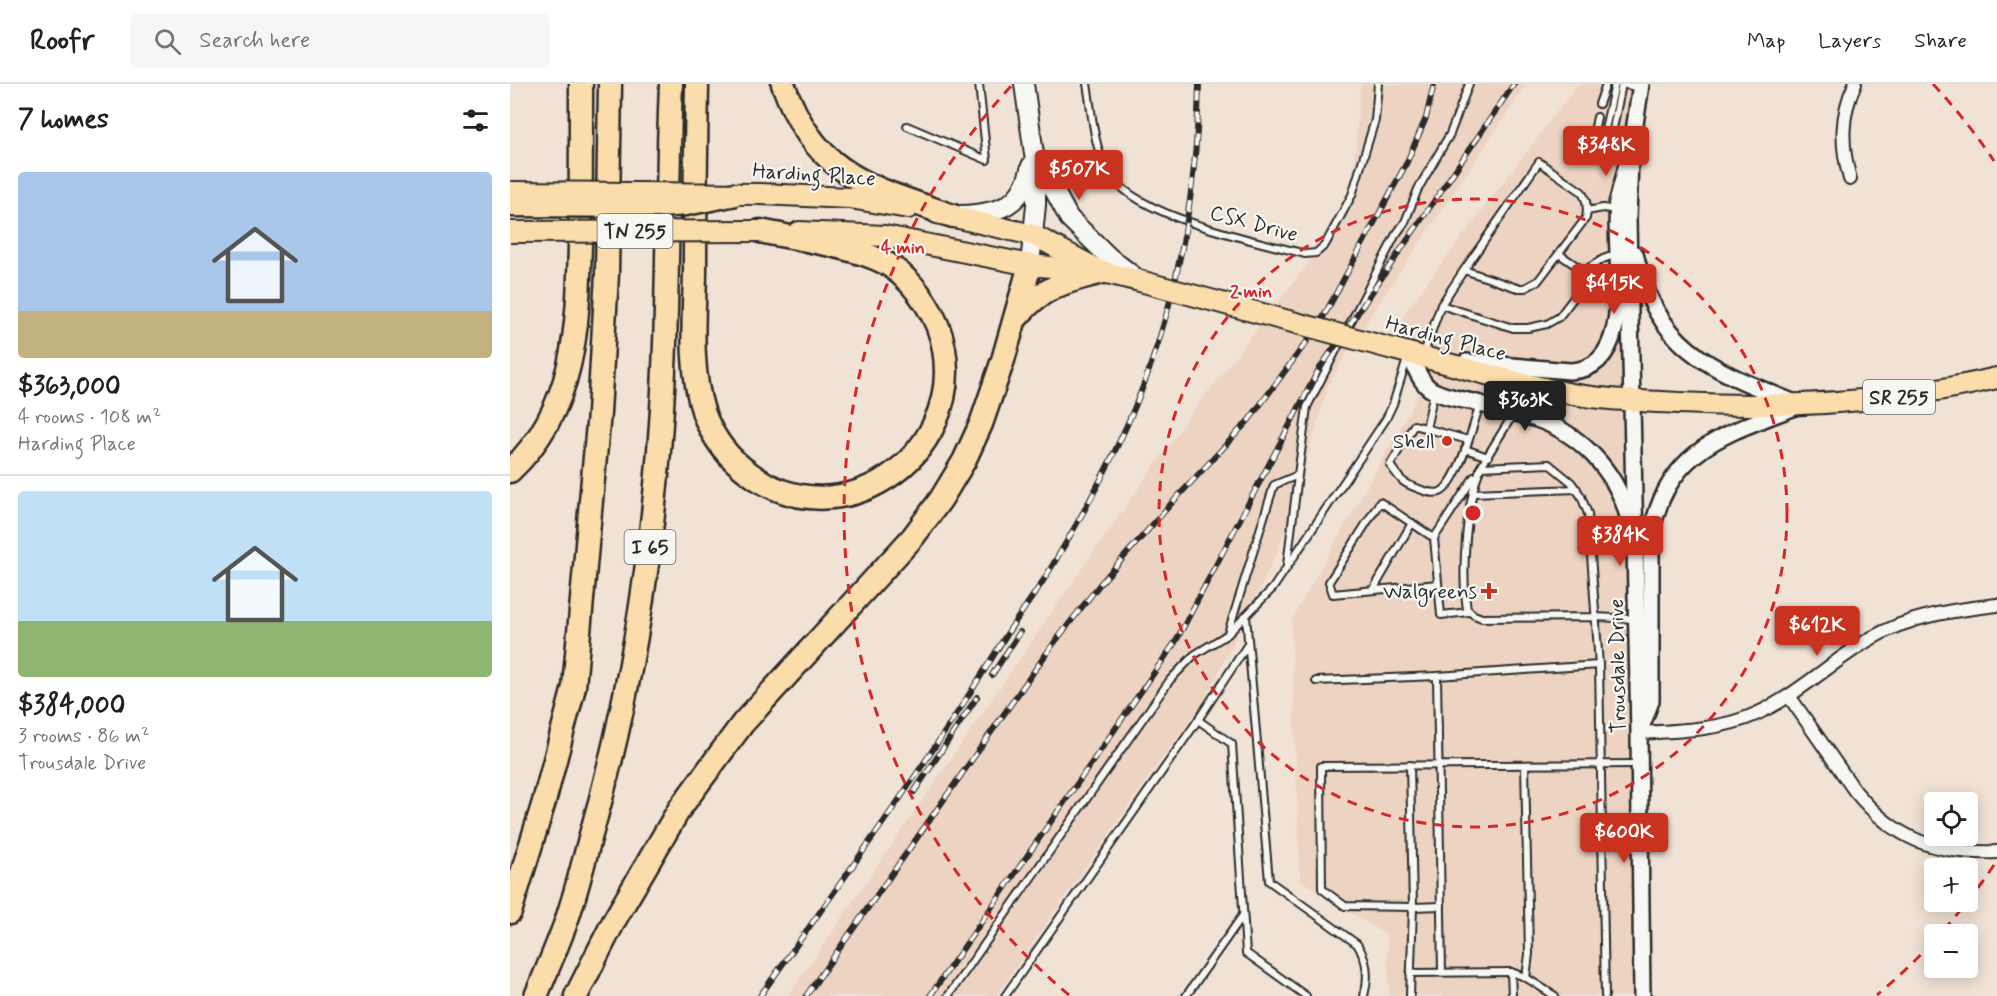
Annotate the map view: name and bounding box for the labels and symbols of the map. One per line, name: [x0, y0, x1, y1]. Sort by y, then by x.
pin: $348K: [1564, 126, 1648, 177]
pin: $507K: [1037, 150, 1121, 201]
street label: Harding Place: [751, 157, 877, 195]
street label: CSX Drive: [1207, 199, 1301, 249]
road number: TN 255: [598, 214, 672, 248]
text: 4 min: [881, 236, 925, 260]
pin: $415K: [1572, 264, 1656, 315]
text: 2 min: [1230, 280, 1272, 304]
street label: Harding Place: [1382, 309, 1509, 370]
road number: SR 255: [1863, 380, 1935, 414]
pin: $363K: [1483, 381, 1567, 432]
place label: Shell: [1393, 428, 1435, 456]
marker: Shell: [1440, 434, 1454, 448]
centre of rings: [1463, 503, 1483, 523]
pin: $384K: [1578, 516, 1662, 567]
road number: I 65: [624, 530, 676, 564]
place label: Walgreens: [1383, 578, 1477, 607]
marker: Walgreens: [1482, 584, 1496, 598]
street label: Trousdale Drive: [1603, 598, 1633, 734]
pin: $612K: [1775, 606, 1859, 657]
pin: $600K: [1582, 813, 1666, 864]

